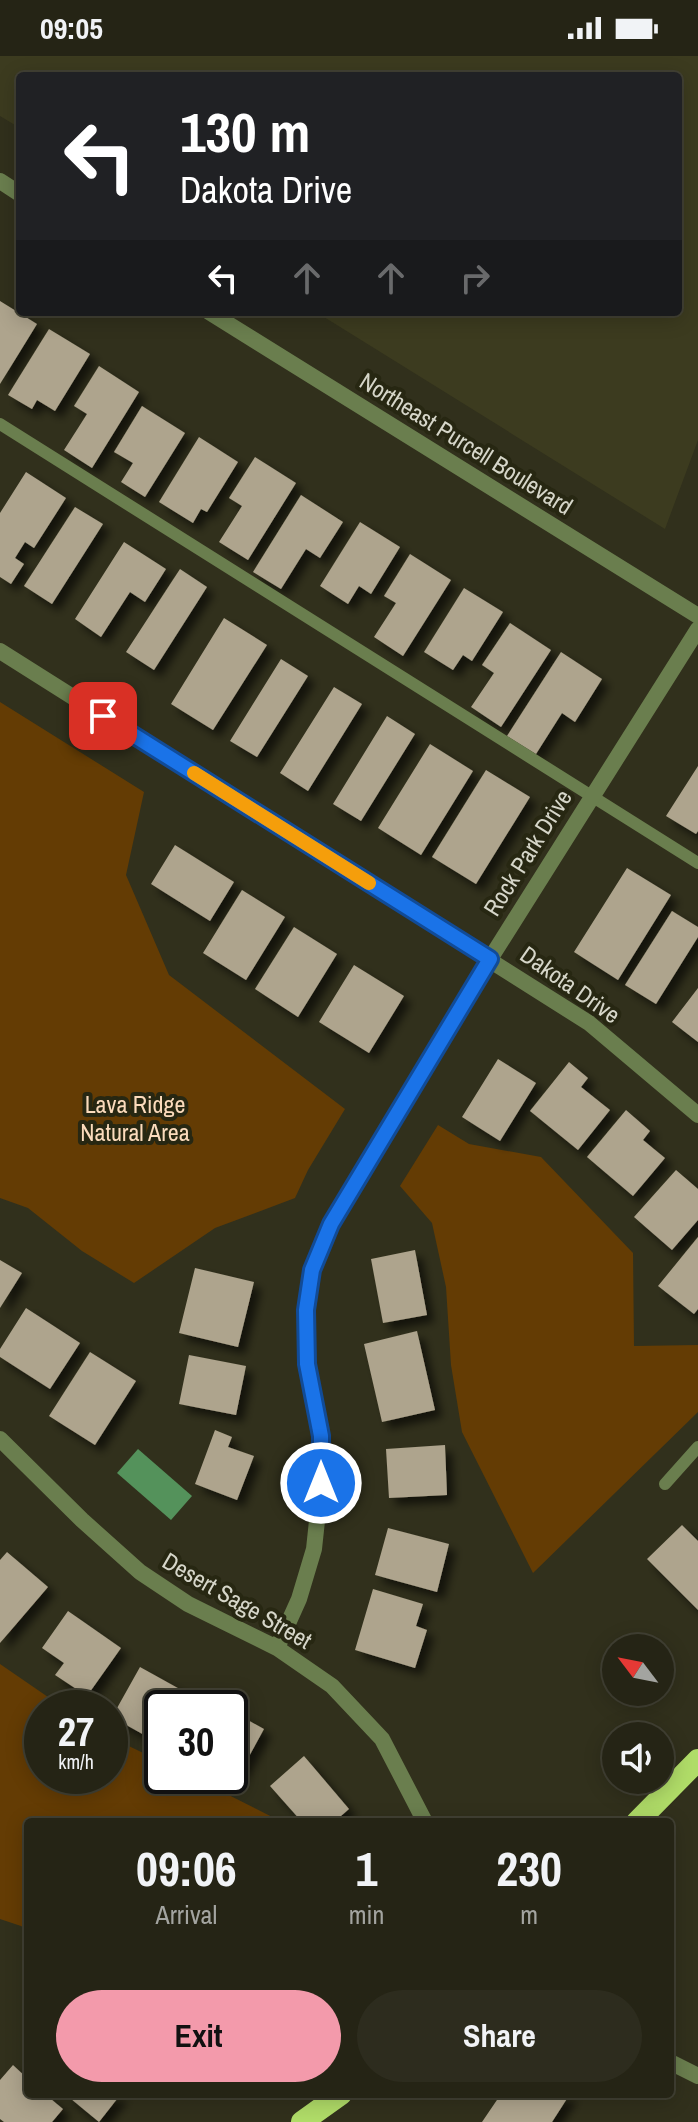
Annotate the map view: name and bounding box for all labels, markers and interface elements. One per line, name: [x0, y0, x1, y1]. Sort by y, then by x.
text: 09:05: [40, 8, 103, 48]
text: 130 m: [180, 94, 310, 169]
icon: left: [48, 104, 152, 208]
text: Dakota Drive: [180, 166, 352, 214]
icon: left: [201, 256, 245, 300]
icon: ahead: [285, 256, 329, 300]
icon: ahead: [369, 256, 413, 300]
icon: right: [453, 256, 497, 300]
street label: Northeast Purcell Boulevard: [354, 365, 579, 522]
pin: [69, 682, 137, 750]
icon: arrive: [81, 694, 125, 738]
street label: Rock Park Drive: [476, 783, 579, 922]
street label: Dakota Drive: [514, 938, 627, 1030]
park label: Lava Ridge Natural Area: [80, 1088, 190, 1148]
position arrow: [279, 1441, 363, 1525]
street label: Desert Sage Street: [157, 1544, 318, 1656]
north arrow: [602, 1634, 674, 1706]
map controls: [602, 1634, 674, 1794]
speed limit sign: 30: [144, 1690, 248, 1794]
text: 27: [58, 1705, 94, 1758]
button: sound: [602, 1722, 674, 1794]
text: km/h: [58, 1748, 94, 1775]
text: 09:06: [136, 1836, 237, 1901]
text: 1: [356, 1836, 377, 1901]
text: 230: [496, 1836, 562, 1901]
text: Arrival: [156, 1897, 217, 1932]
text: min: [349, 1897, 384, 1932]
text: m: [520, 1897, 538, 1932]
button: Exit: [56, 1990, 341, 2082]
button: Share: [357, 1990, 642, 2082]

